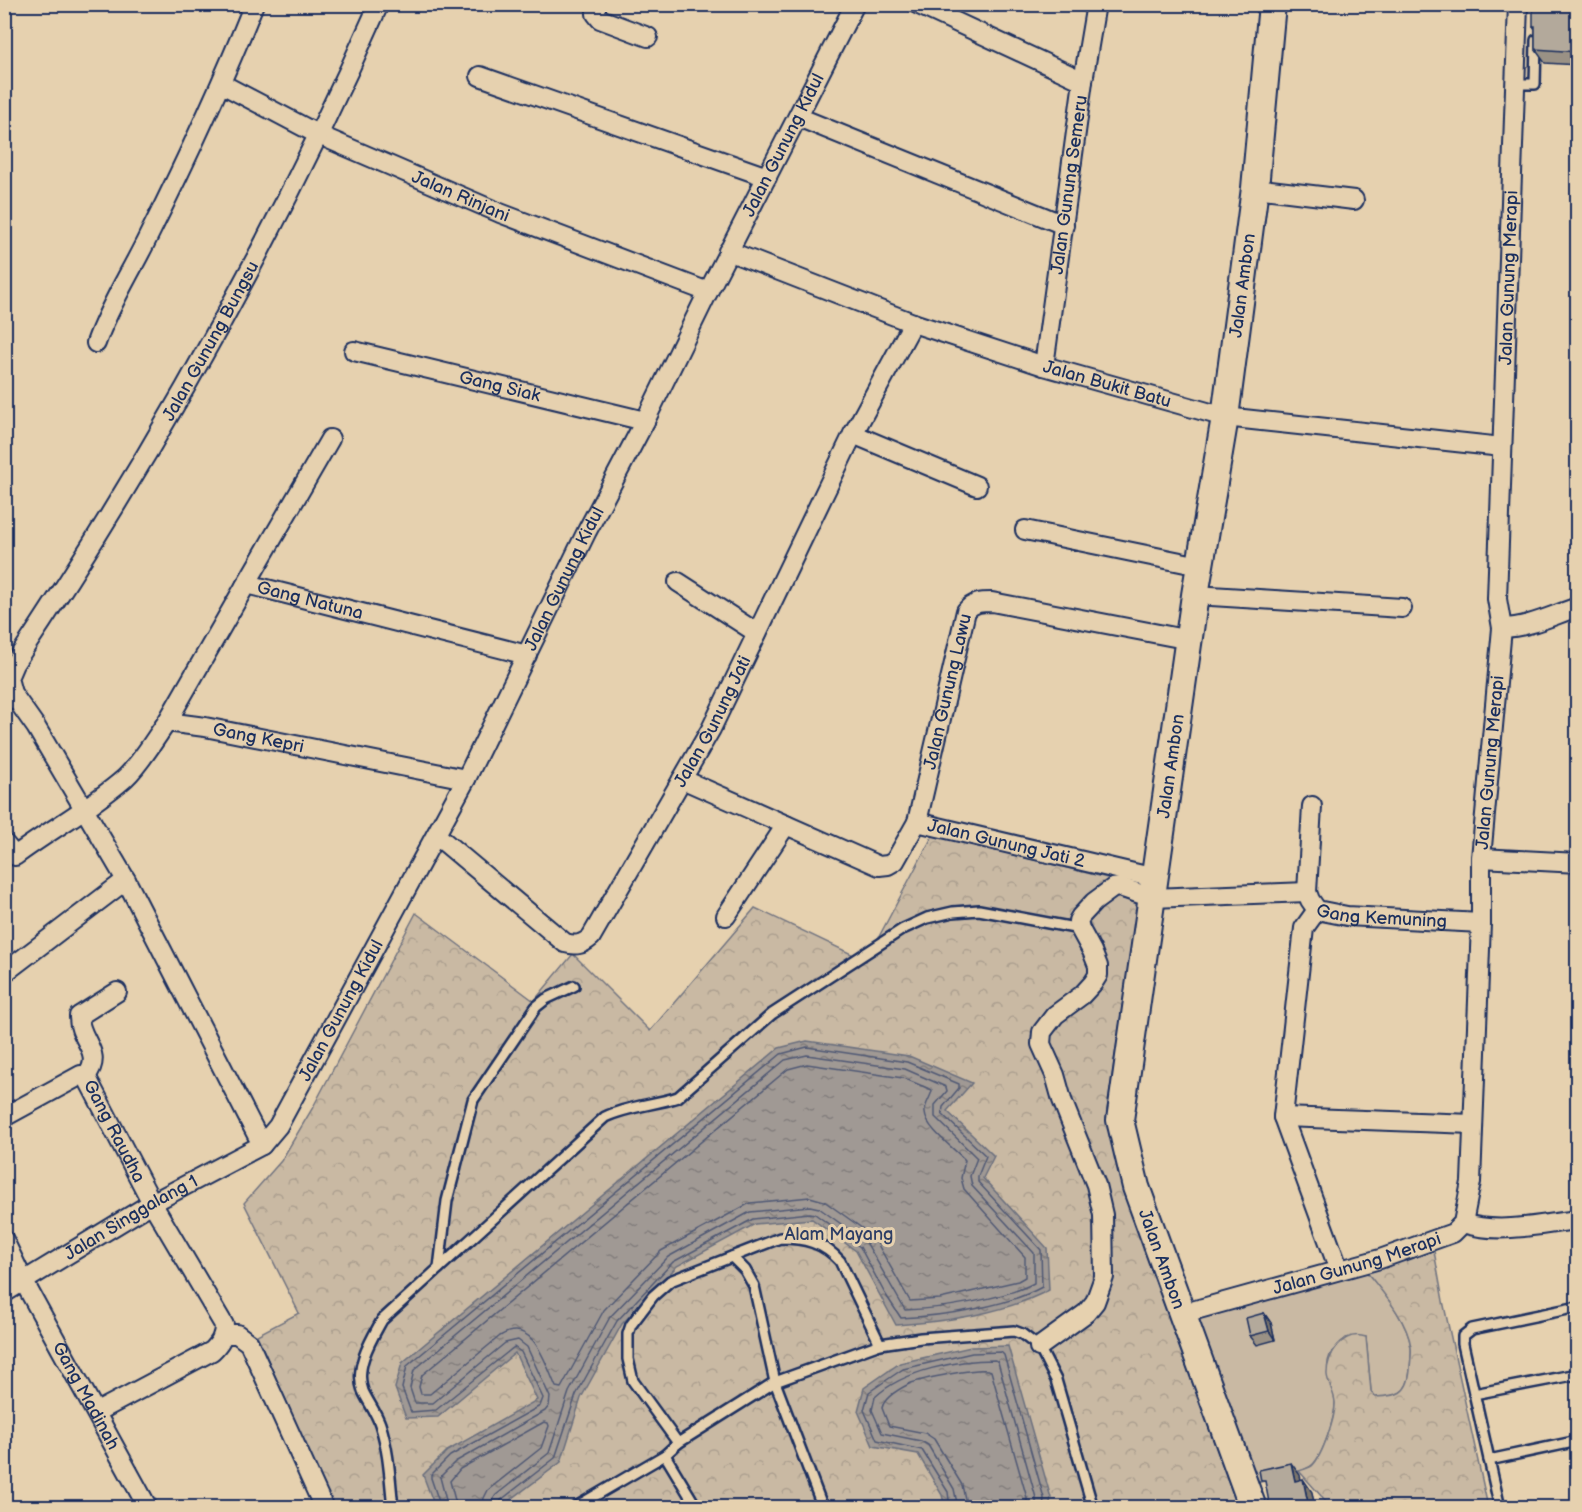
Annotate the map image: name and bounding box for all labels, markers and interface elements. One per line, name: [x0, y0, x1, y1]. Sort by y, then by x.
street label: Jalan Gunung Kidul: [738, 70, 829, 220]
street label: Jalan Gunung Semeru: [1047, 94, 1092, 276]
street label: Jalan Rinjani: [408, 166, 512, 227]
street label: Jalan Gunung Merapi: [1495, 190, 1522, 365]
street label: Jalan Ambon: [1225, 232, 1260, 339]
street label: Jalan Gunung Bungsu: [158, 258, 263, 425]
street label: Jalan Bukit Batu: [1041, 356, 1173, 412]
street label: Gang Siak: [457, 367, 543, 407]
street label: Jalan Gunung Kidul: [520, 504, 609, 654]
street label: Gang Natuna: [255, 577, 365, 624]
street label: Jalan Gunung Lawu: [920, 612, 976, 772]
street label: Jalan Gunung Jati: [670, 652, 756, 791]
street label: Jalan Gunung Merapi: [1472, 675, 1509, 850]
street label: Jalan Ambon: [1153, 713, 1189, 820]
street label: Gang Kepri: [211, 719, 306, 757]
street label: Jalan Gunung Jati 2: [925, 815, 1087, 872]
street label: Gang Kemuning: [1314, 900, 1447, 932]
street label: Jalan Gunung Kidul: [294, 936, 388, 1085]
street label: Gang Raudha: [79, 1076, 149, 1186]
street label: Jalan Singgalang 1: [61, 1171, 202, 1265]
street label: Jalan Ambon: [1134, 1206, 1189, 1312]
park label: Alam Mayang: [785, 1224, 893, 1245]
street label: Jalan Gunung Merapi: [1271, 1228, 1444, 1299]
street label: Gang Madinah: [48, 1338, 124, 1453]

